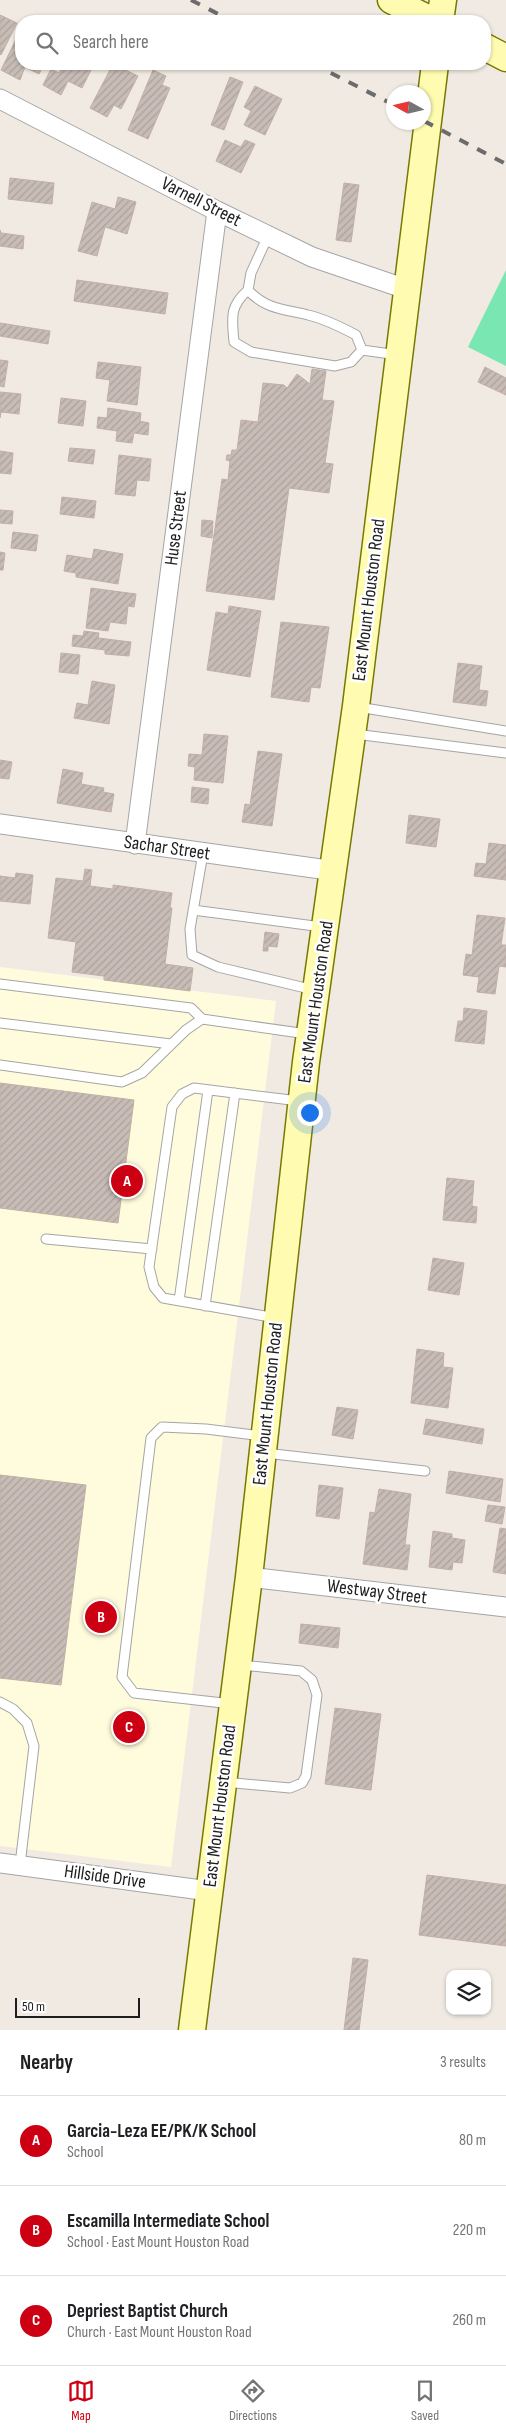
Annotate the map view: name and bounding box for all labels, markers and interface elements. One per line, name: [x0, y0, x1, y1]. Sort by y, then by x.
search box: [15, 15, 491, 70]
icon: search: [33, 29, 61, 57]
text: Search here: [73, 31, 149, 54]
north arrow: [386, 85, 431, 130]
street label: Varnell Street: [157, 172, 245, 232]
street label: Huse Street: [160, 489, 192, 567]
street label: East Mount Houston Road: [348, 518, 390, 682]
street label: Sachar Street: [122, 831, 212, 865]
street label: East Mount Houston Road: [293, 920, 339, 1084]
your location: [297, 1100, 323, 1126]
pin: A: [111, 1162, 143, 1200]
street label: East Mount Houston Road: [248, 1322, 288, 1486]
street label: Westway Street: [326, 1574, 428, 1610]
pin: B: [85, 1598, 117, 1636]
pin: C: [113, 1708, 145, 1746]
street label: East Mount Houston Road: [199, 1724, 241, 1888]
street label: Hillside Drive: [63, 1860, 147, 1894]
map controls: [446, 1970, 491, 2015]
button: layers: [446, 1970, 491, 2015]
scale bar: [15, 1995, 140, 2018]
text: 50 m: [22, 1998, 45, 2015]
text: Nearby: [20, 2050, 73, 2075]
text: 3 results: [440, 2053, 486, 2072]
text: Garcia-Leza EE/PK/K School: [67, 2120, 256, 2143]
text: A: [32, 2131, 40, 2150]
text: 80 m: [459, 2131, 486, 2150]
text: School: [67, 2143, 103, 2162]
text: Escamilla Intermediate School: [67, 2210, 269, 2233]
text: B: [32, 2221, 40, 2240]
text: 220 m: [453, 2221, 486, 2240]
text: School · East Mount Houston Road: [67, 2233, 249, 2252]
text: Depriest Baptist Church: [67, 2300, 228, 2323]
text: C: [32, 2311, 40, 2330]
text: 260 m: [452, 2311, 486, 2330]
text: Church · East Mount Houston Road: [67, 2323, 252, 2342]
tab: Map: [67, 2377, 95, 2424]
tab: Directions: [229, 2377, 277, 2424]
tab: Saved: [411, 2377, 439, 2424]

